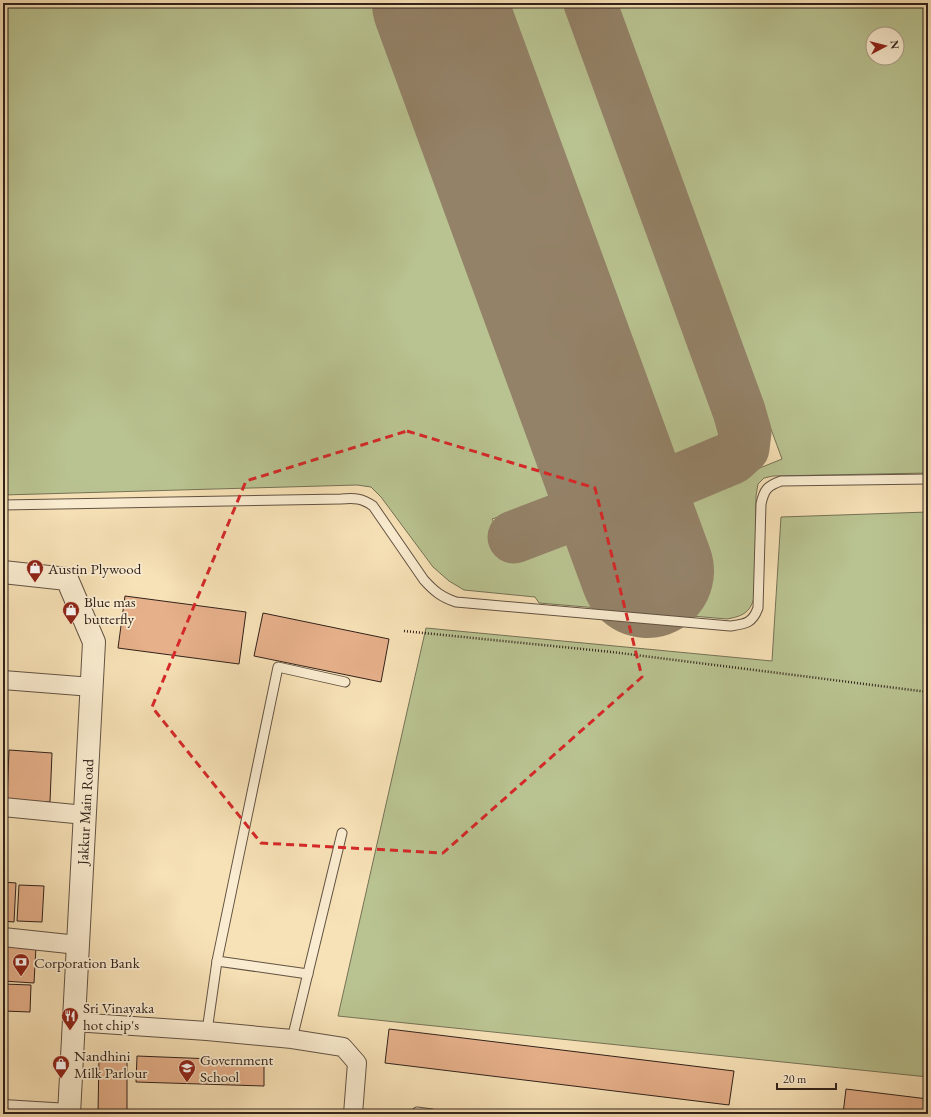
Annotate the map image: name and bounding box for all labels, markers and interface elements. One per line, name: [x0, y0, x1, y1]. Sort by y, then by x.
north arrow: [865, 26, 905, 66]
text: N: [887, 40, 902, 50]
shop icon: Austin Plywood: [25, 558, 45, 583]
place label: Austin Plywood: [47, 559, 142, 578]
place label: Blue mas butterfly: [84, 592, 136, 628]
shop icon: Blue mas butterfly: [61, 600, 81, 625]
street label: Jakkur Main Road: [73, 758, 97, 868]
bank icon: Corporation Bank: [11, 952, 31, 977]
place label: Corporation Bank: [34, 953, 141, 972]
place label: Sri Vinayaka hot chip's: [83, 998, 154, 1034]
restaurant icon: Sri Vinayaka hot chip's: [60, 1006, 80, 1031]
place label: Nandhini Milk Parlour: [74, 1046, 147, 1082]
place label: Government School: [200, 1050, 274, 1086]
shop icon: Nandhini Milk Parlour: [51, 1054, 71, 1079]
school or university icon: Government School: [177, 1058, 197, 1083]
scale bar: [777, 1065, 836, 1091]
text: 20 m: [783, 1071, 807, 1087]

